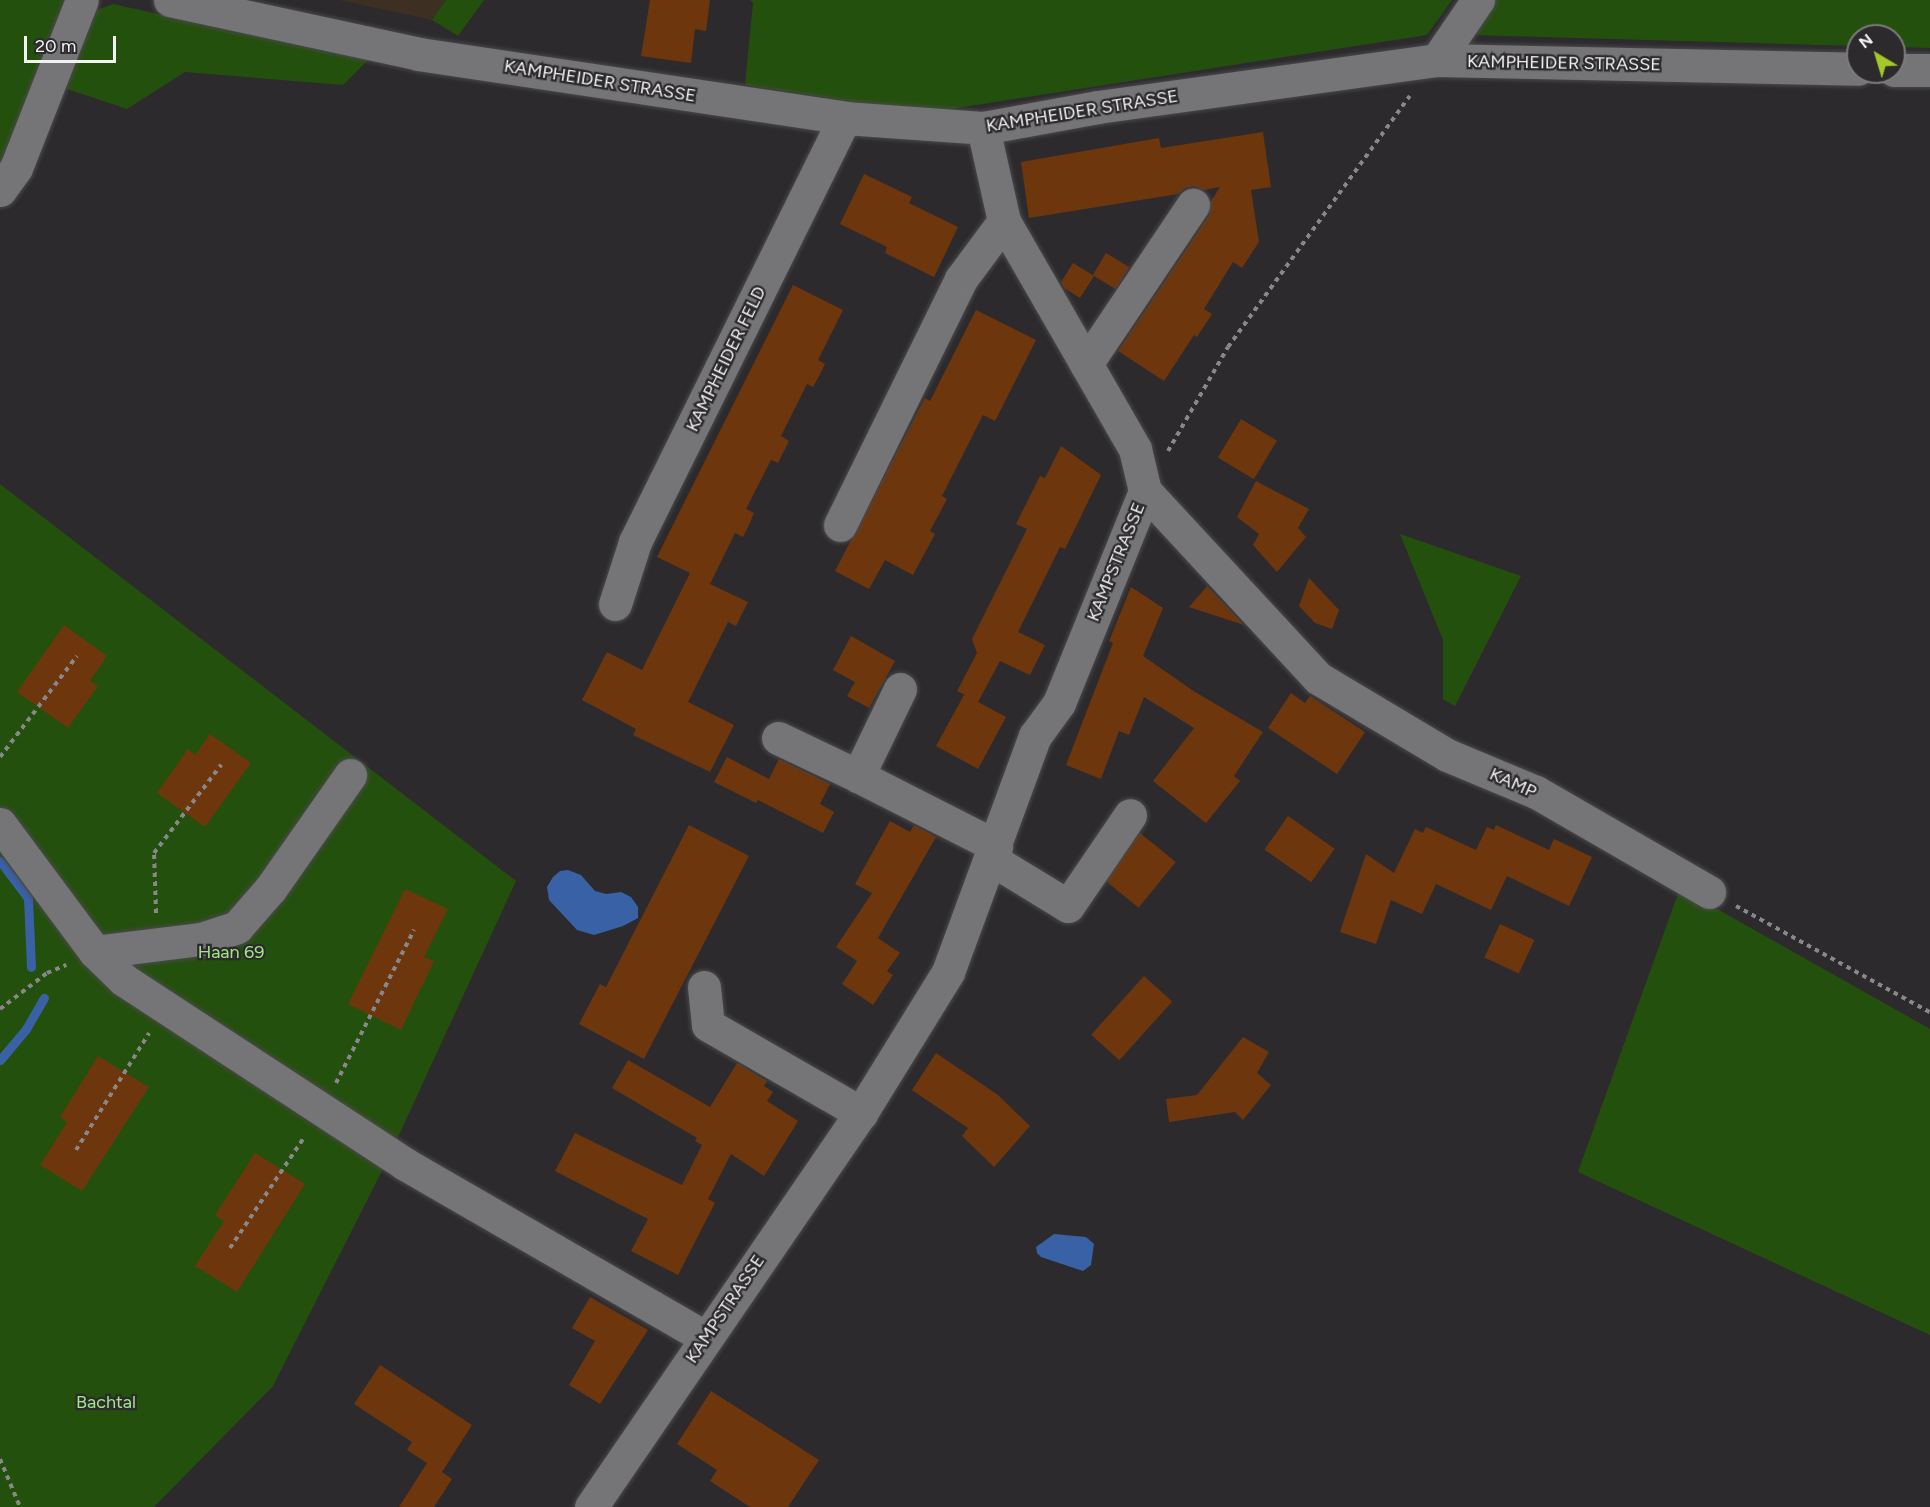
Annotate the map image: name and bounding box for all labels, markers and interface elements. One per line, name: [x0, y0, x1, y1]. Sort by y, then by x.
scale bar: [27, 24, 118, 62]
north arrow: [1846, 24, 1906, 84]
text: N: [1855, 30, 1877, 52]
text: 20 m: [35, 35, 76, 57]
street label: KAMPHEIDER STRASSE: [1467, 51, 1661, 75]
street label: KAMPHEIDER STRASSE: [503, 55, 697, 107]
street label: KAMPHEIDER STRASSE: [985, 85, 1179, 137]
street label: KAMPHEIDER FELD: [681, 283, 771, 435]
street label: KAMPSTRASSE: [1082, 500, 1150, 624]
street label: KAMP: [1486, 763, 1540, 803]
park label: Haan 69: [198, 941, 264, 963]
street label: KAMPSTRASSE: [681, 1251, 769, 1367]
park label: Bachtal: [76, 1391, 136, 1413]

